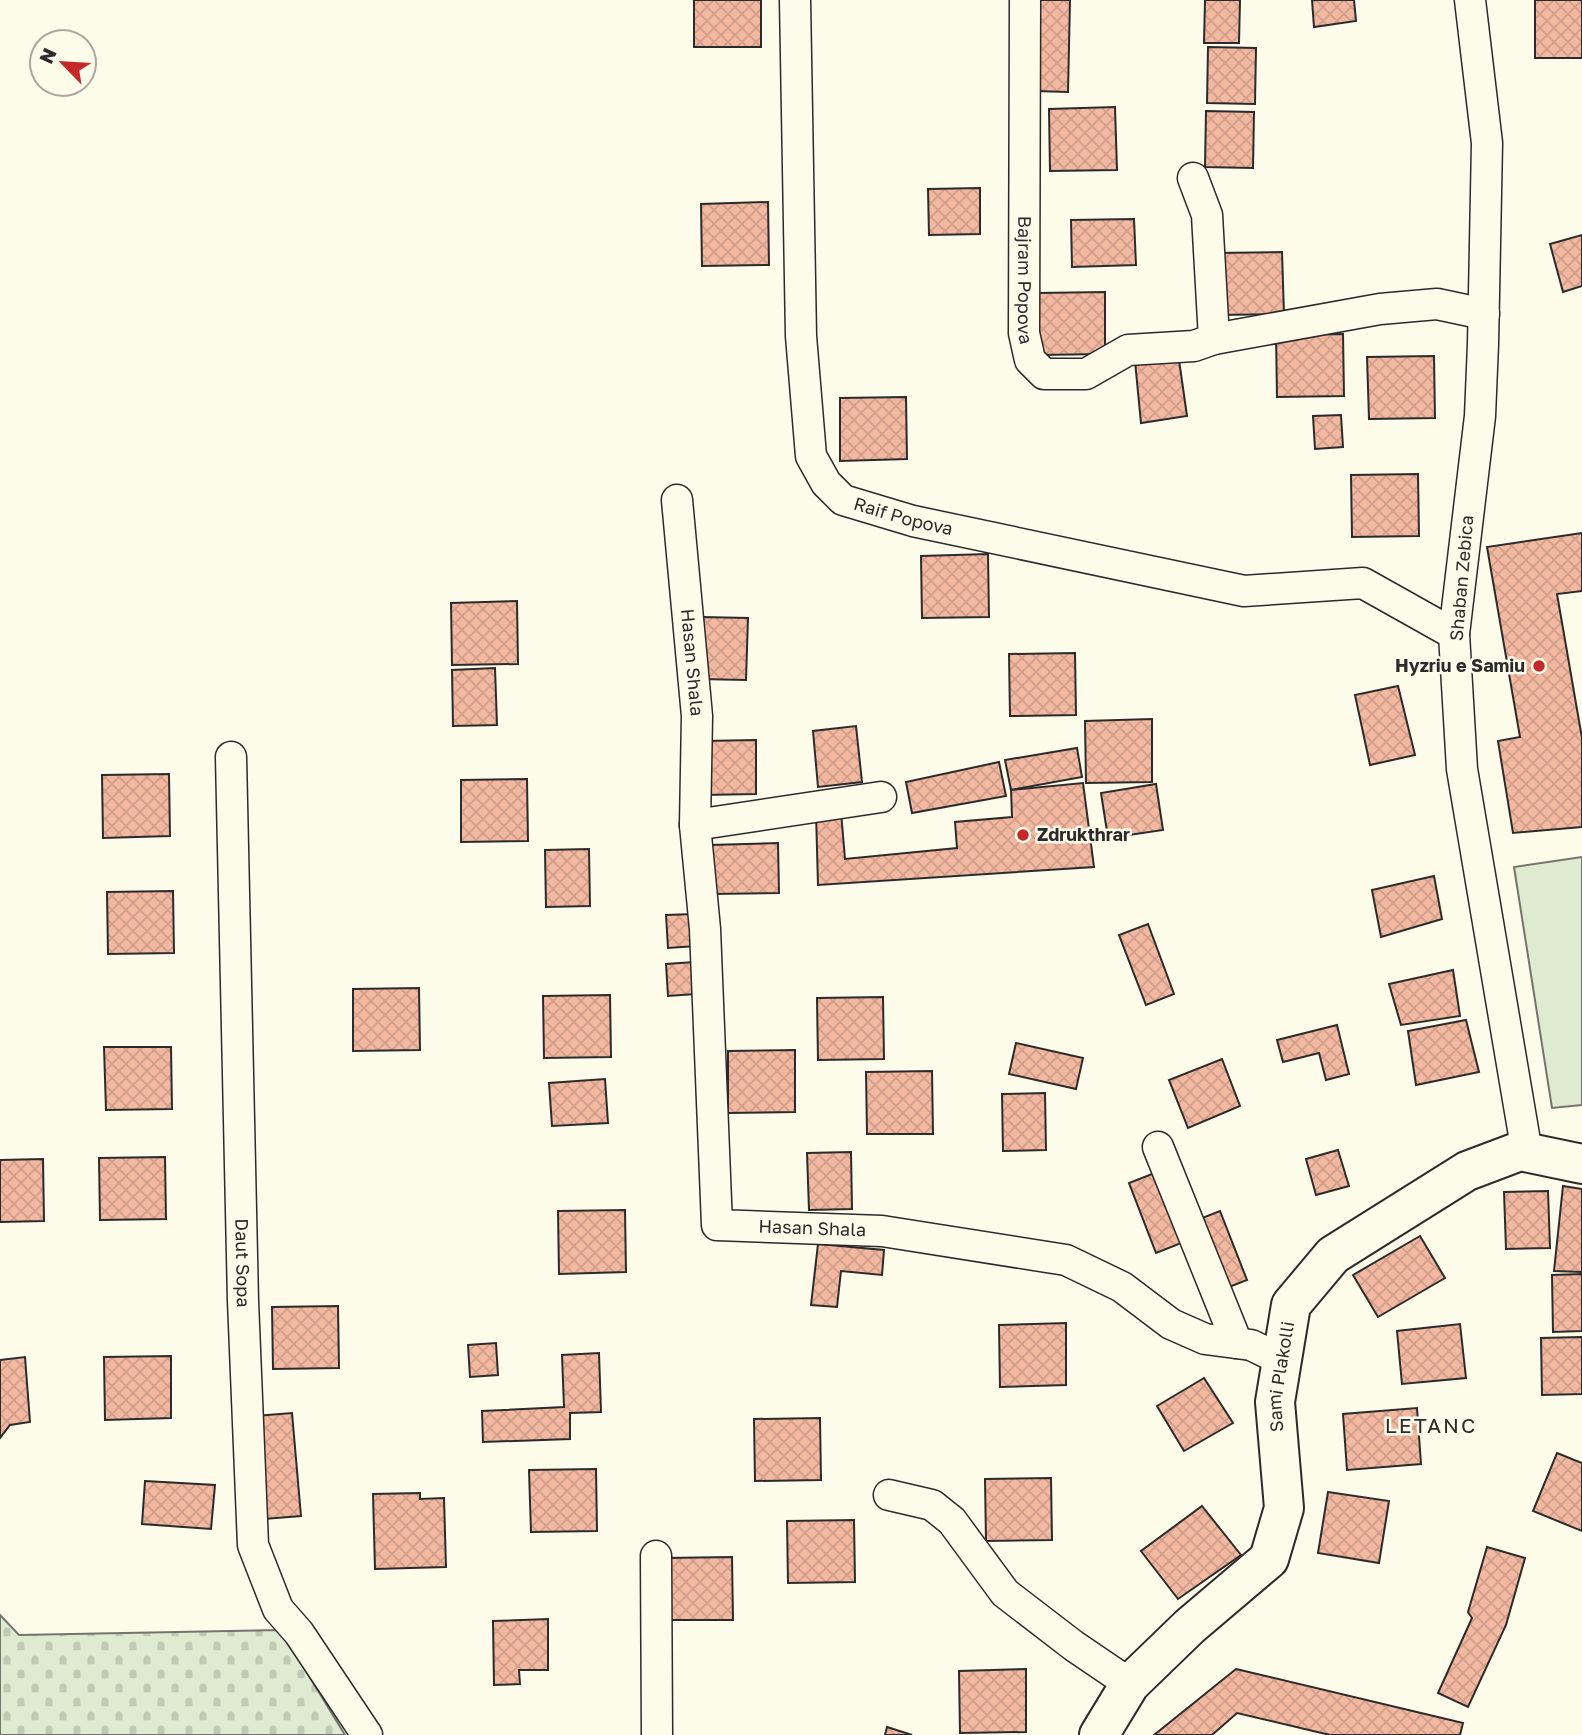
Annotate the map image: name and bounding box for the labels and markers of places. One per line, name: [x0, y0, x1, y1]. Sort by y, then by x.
place label: Hyzriu e Samiu: [1395, 654, 1525, 676]
marker: Hyzriu e Samiu: [1531, 658, 1547, 674]
place label: Zdrukthrar: [1037, 823, 1130, 845]
marker: Zdrukthrar: [1015, 827, 1031, 843]

